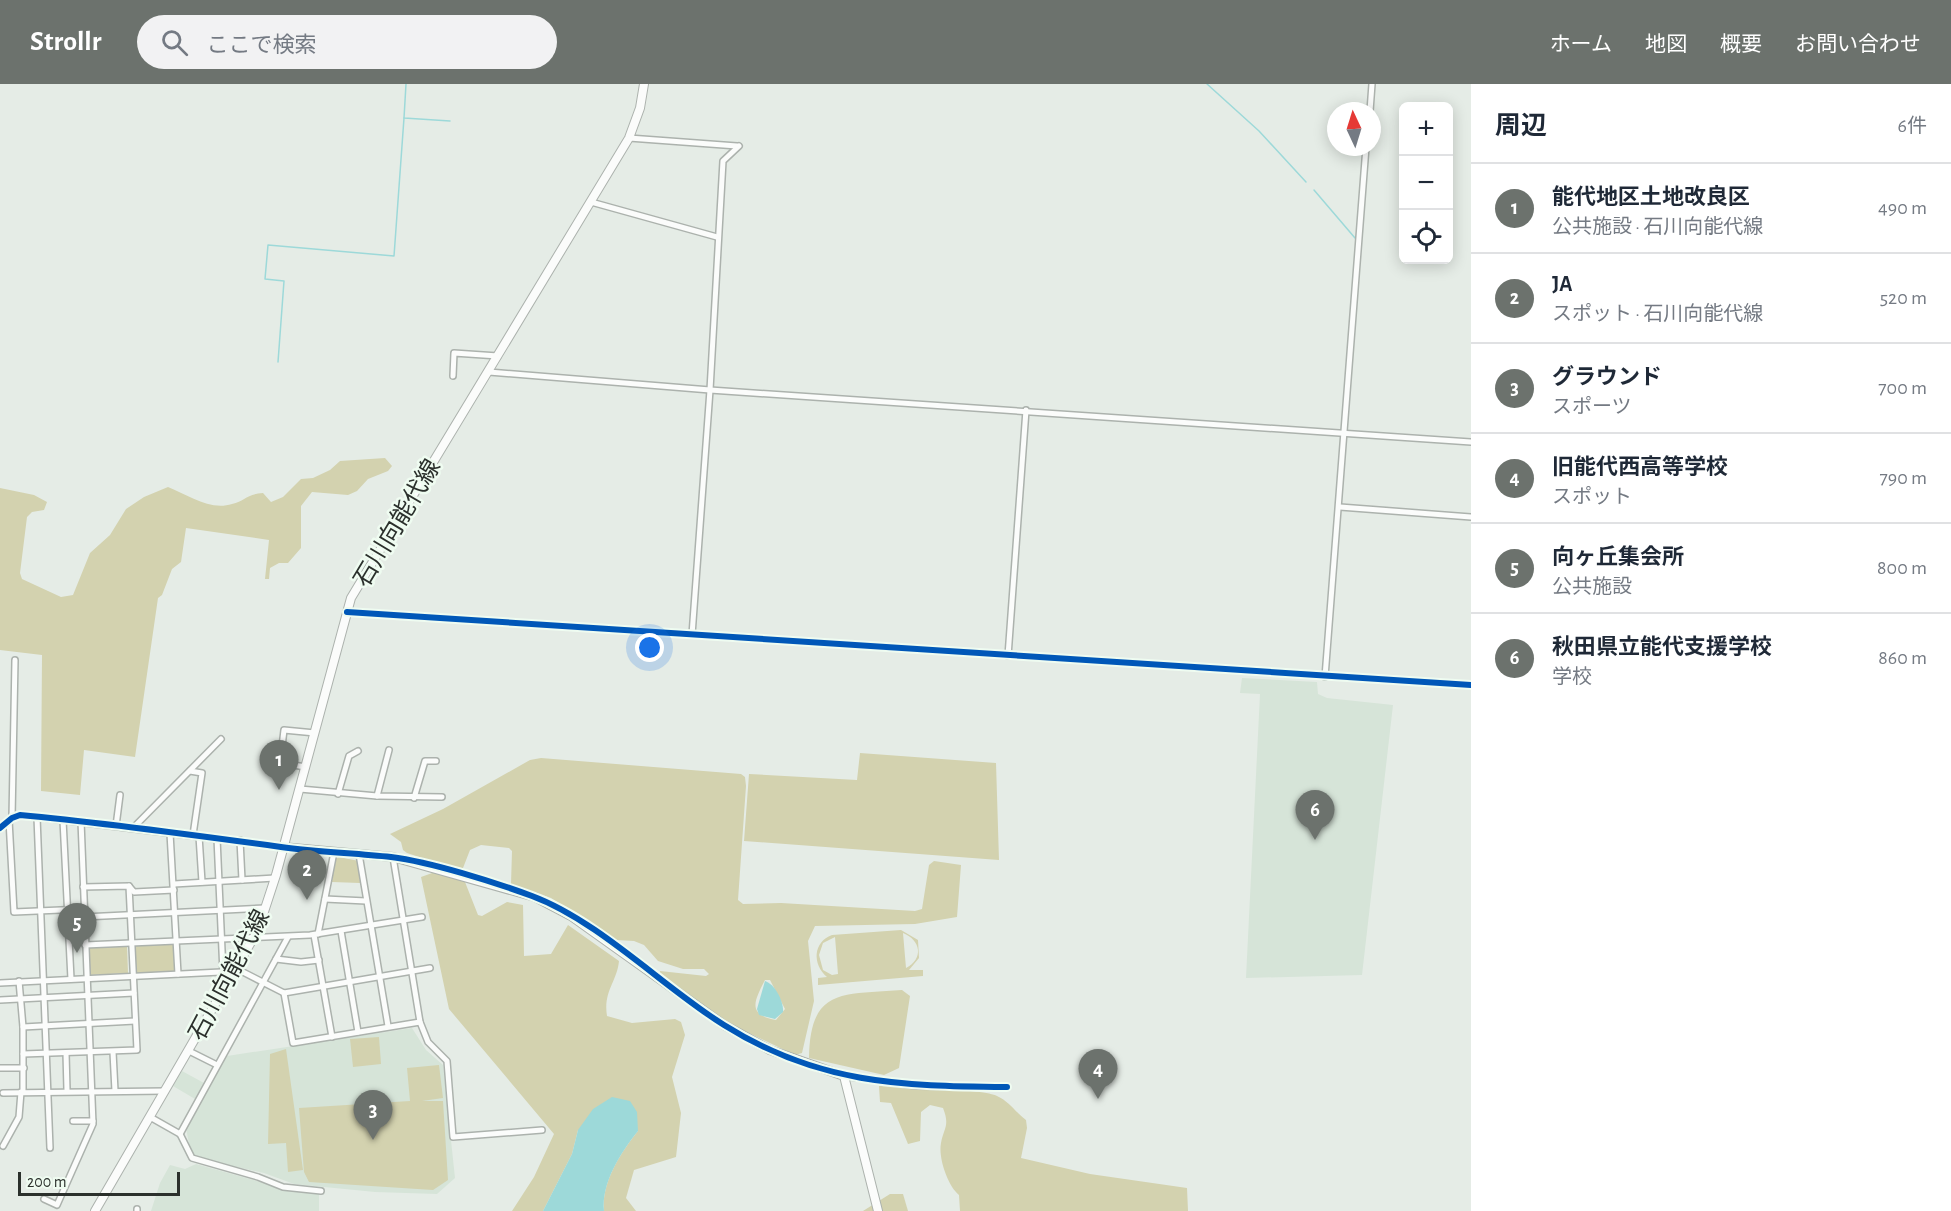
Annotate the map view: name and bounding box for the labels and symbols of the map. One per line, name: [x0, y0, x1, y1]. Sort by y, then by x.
north arrow: [1327, 102, 1381, 156]
street label: 石川向能代線: [349, 455, 445, 591]
your location: [635, 633, 664, 662]
pin: 1: [260, 740, 298, 790]
pin: 6: [1296, 790, 1334, 840]
pin: 2: [288, 850, 326, 900]
pin: 5: [58, 904, 97, 953]
street label: 石川向能代線: [184, 905, 274, 1045]
pin: 4: [1078, 1050, 1118, 1099]
pin: 3: [354, 1090, 392, 1140]
scale bar: [18, 1169, 180, 1196]

